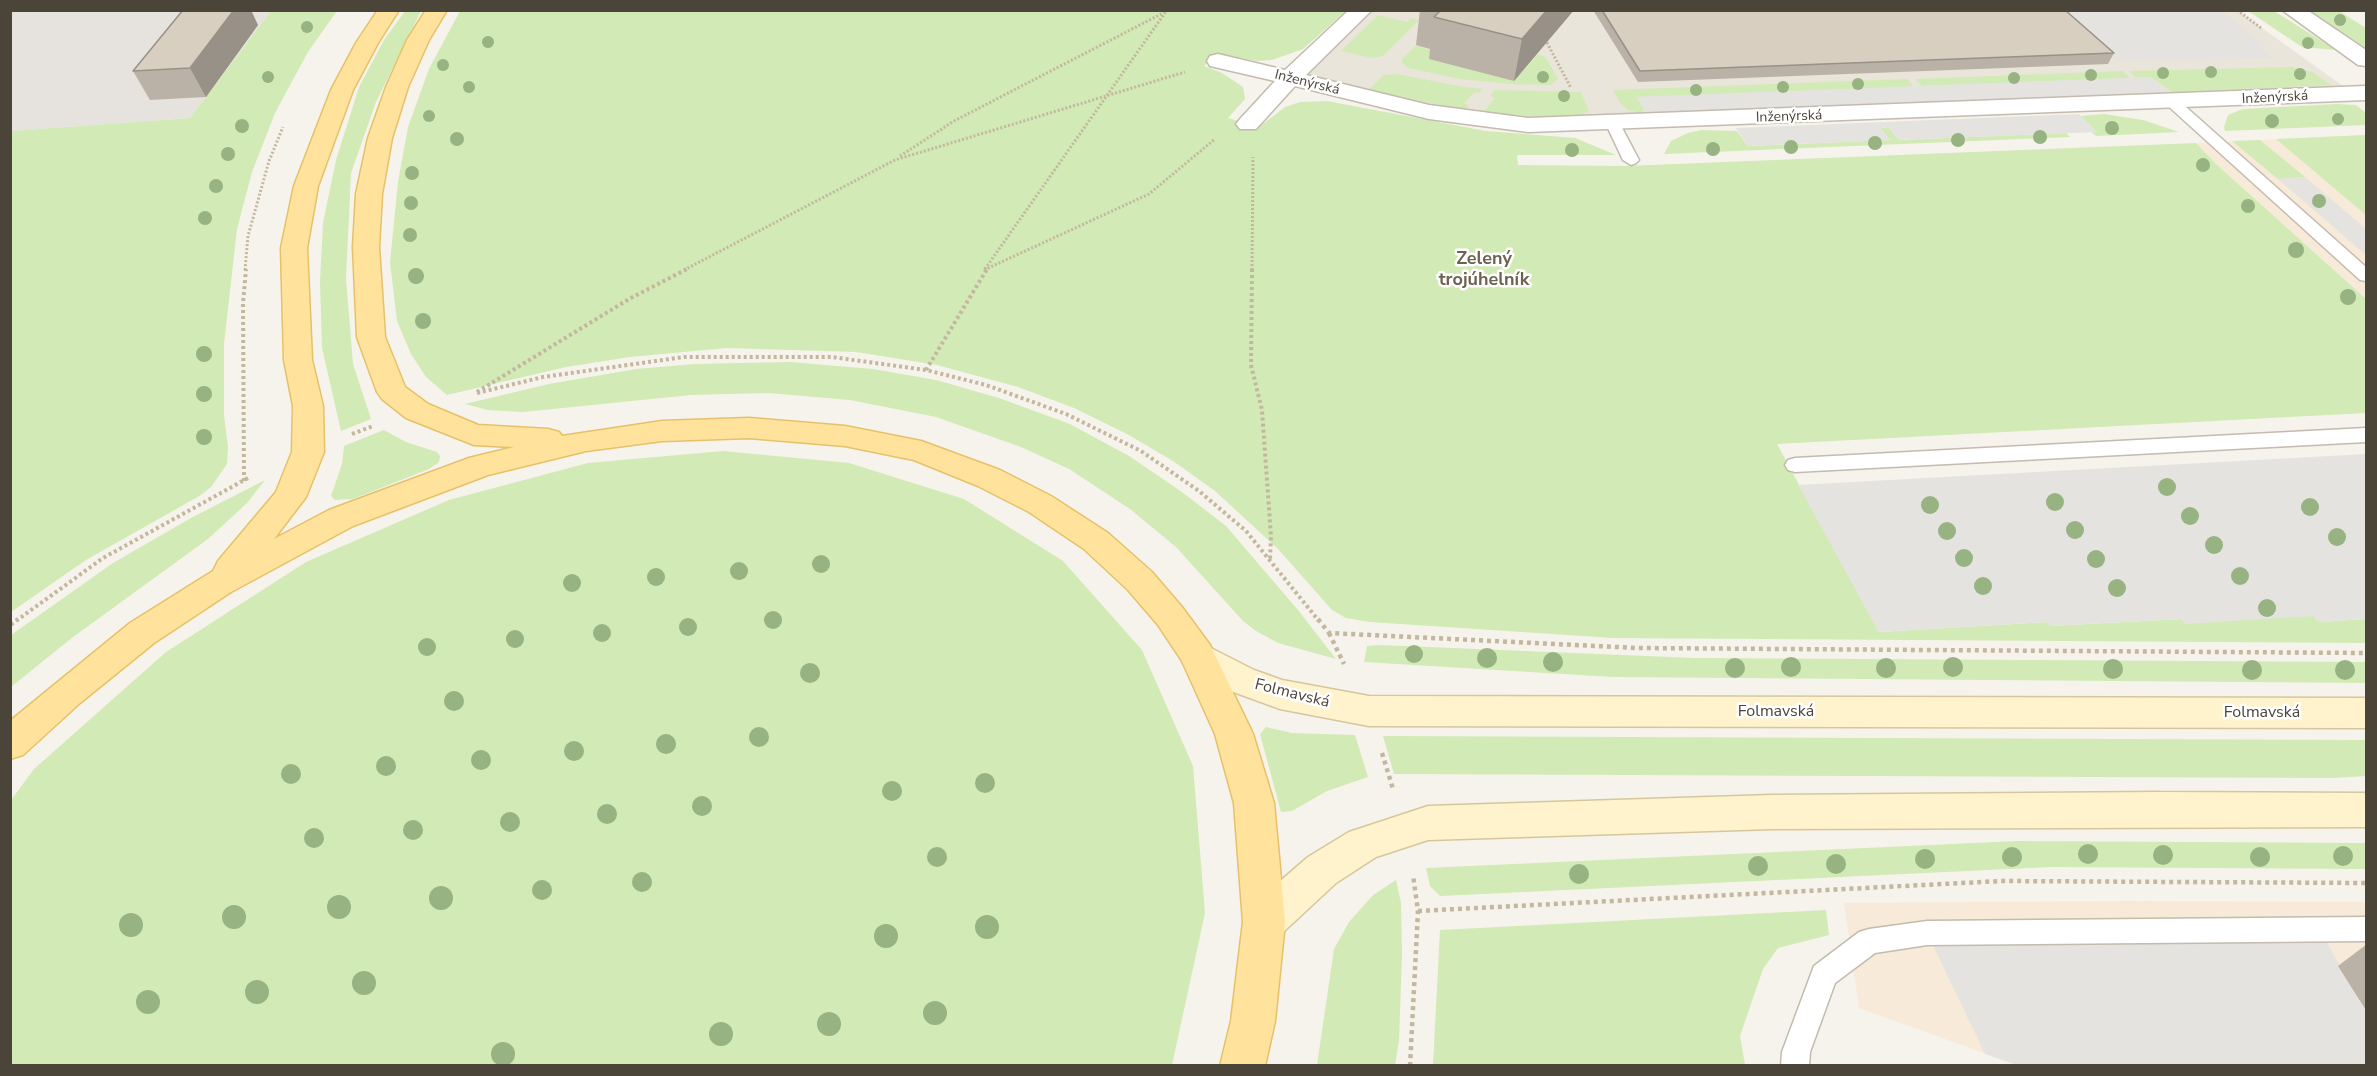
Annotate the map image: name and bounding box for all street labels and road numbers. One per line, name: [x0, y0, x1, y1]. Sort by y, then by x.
street label: Inženýrská: [1273, 67, 1341, 99]
street label: Inženýrská: [2241, 88, 2309, 108]
street label: Inženýrská: [1756, 107, 1822, 127]
street label: Folmavská: [1253, 675, 1331, 713]
street label: Folmavská: [1738, 702, 1814, 722]
street label: Folmavská: [2224, 703, 2300, 723]

